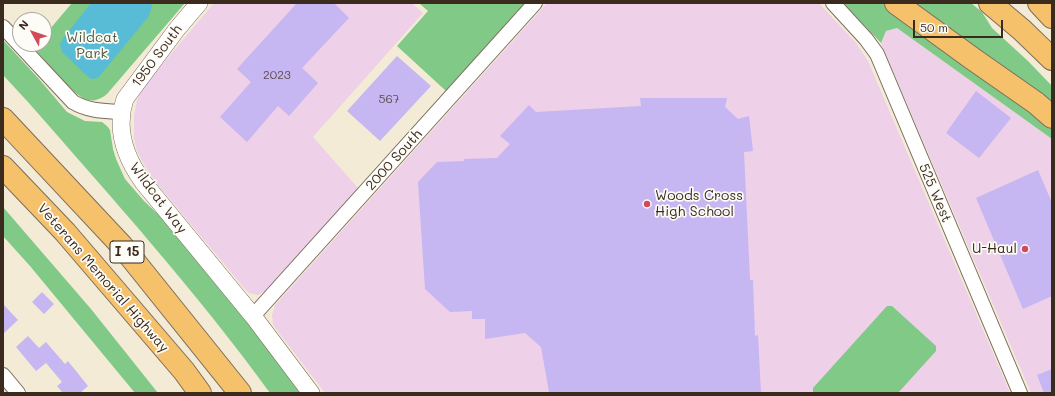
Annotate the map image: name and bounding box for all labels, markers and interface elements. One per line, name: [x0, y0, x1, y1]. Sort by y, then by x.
north arrow: [12, 12, 52, 52]
scale bar: [915, 12, 1005, 38]
text: N: [15, 17, 32, 33]
text: 50 m: [920, 19, 948, 35]
street label: 1950 South: [128, 22, 186, 90]
park label: Wildcat Park: [66, 30, 118, 62]
house number: 2023: [263, 68, 291, 82]
house number: 567: [379, 92, 399, 106]
street label: 2000 South: [362, 126, 426, 194]
street label: Wildcat Way: [126, 159, 190, 237]
street label: 525 West: [915, 161, 955, 225]
place label: Woods Cross High School: [655, 188, 743, 220]
marker: Woods Cross High School: [642, 199, 652, 209]
street label: Veterans Memorial Highway: [34, 200, 172, 356]
road number: I 15: [110, 241, 144, 263]
place label: U-Haul: [972, 241, 1017, 257]
marker: U-Haul: [1020, 244, 1030, 254]

